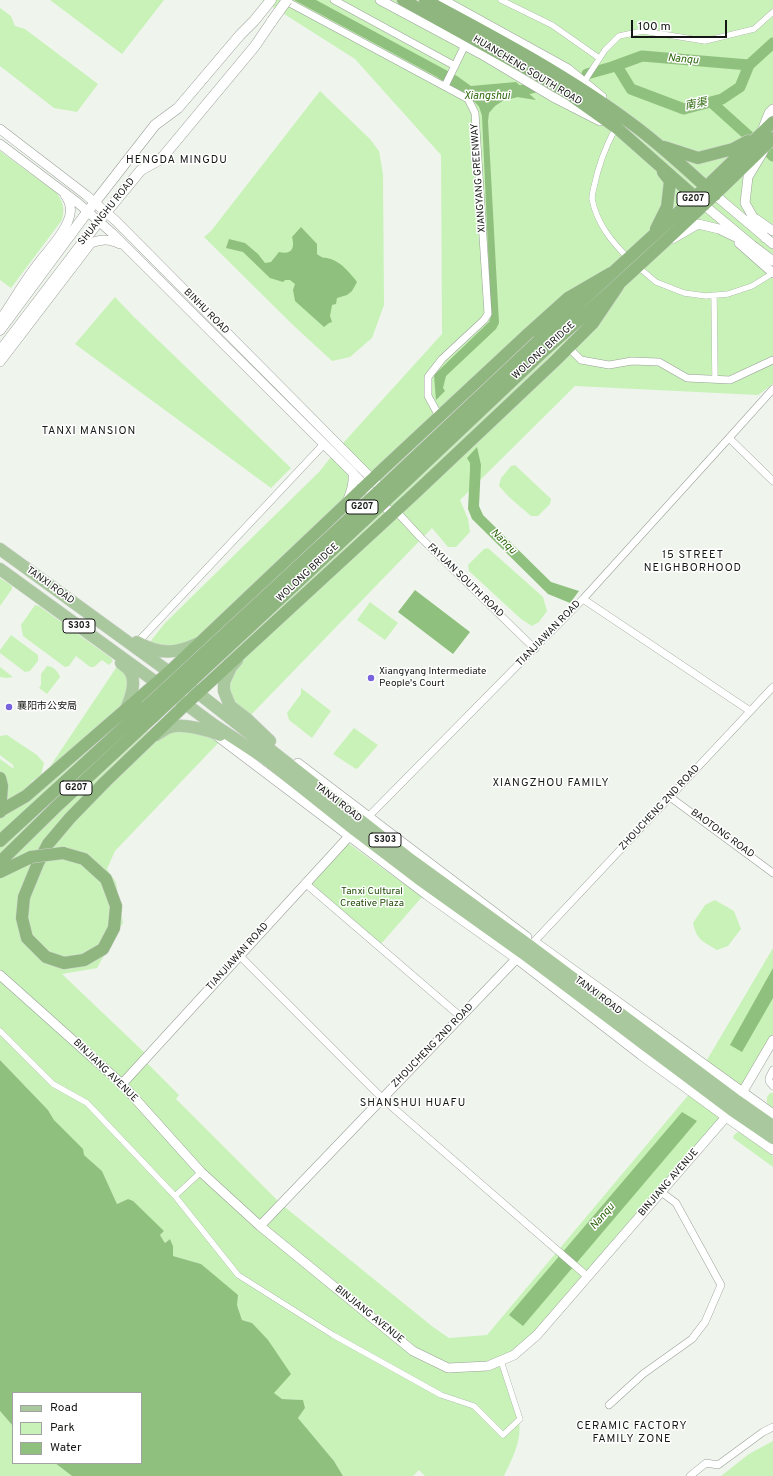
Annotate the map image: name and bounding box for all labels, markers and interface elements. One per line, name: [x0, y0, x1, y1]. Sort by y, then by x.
scale bar: [633, 12, 729, 38]
text: 100 m: [638, 19, 671, 35]
street label: HUANCHENG SOUTH ROAD: [470, 34, 584, 108]
water label: Nanqu: [667, 52, 699, 68]
water label: Xiangshui: [464, 90, 510, 104]
water label: 南渠: [684, 96, 708, 114]
street label: XIANGYANG GREENWAY: [469, 123, 489, 233]
district label: HENGDA MINGDU: [126, 154, 228, 168]
street label: SHUANGHU ROAD: [76, 176, 138, 248]
road number: G207: [677, 192, 709, 206]
street label: BINHU ROAD: [181, 287, 231, 337]
street label: WOLONG BRIDGE: [510, 320, 578, 382]
district label: TANXI MANSION: [42, 425, 136, 439]
road number: G207: [346, 500, 378, 514]
water label: Nanqu: [487, 526, 519, 558]
street label: WOLONG BRIDGE: [274, 541, 342, 605]
street label: FAYUAN SOUTH ROAD: [424, 541, 506, 621]
district label: 15 STREET NEIGHBORHOOD: [644, 549, 742, 575]
street label: TANXI ROAD: [24, 565, 76, 607]
street label: TIANJIAWAN ROAD: [514, 598, 584, 670]
road number: S303: [63, 619, 95, 633]
place label: Xiangyang Intermediate People's Court: [379, 666, 486, 690]
marker: Xiangyang Intermediate People's Court: [366, 673, 376, 683]
place label: 襄阳市公安局: [17, 701, 77, 713]
marker: 襄阳市公安局: [4, 702, 14, 712]
street label: ZHOUCHENG 2ND ROAD: [617, 763, 703, 853]
district label: XIANGZHOU FAMILY: [493, 777, 609, 791]
road number: G207: [60, 781, 92, 795]
street label: TANXI ROAD: [312, 781, 364, 825]
street label: BAOTONG ROAD: [688, 807, 756, 861]
road number: S303: [369, 833, 401, 847]
park label: Tanxi Cultural Creative Plaza: [340, 886, 404, 910]
street label: TIANJIAWAN ROAD: [204, 921, 272, 993]
street label: TANXI ROAD: [572, 974, 624, 1018]
street label: ZHOUCHENG 2ND ROAD: [390, 1001, 476, 1091]
street label: BINJIANG AVENUE: [70, 1037, 140, 1105]
district label: SHANSHUI HUAFU: [360, 1097, 466, 1111]
street label: BINJIANG AVENUE: [636, 1147, 702, 1219]
water label: Nanqu: [588, 1201, 618, 1233]
street label: BINJIANG AVENUE: [332, 1283, 406, 1347]
legend: [12, 1392, 142, 1464]
text: Road: [50, 1400, 78, 1416]
text: Park: [50, 1420, 75, 1436]
district label: CERAMIC FACTORY FAMILY ZONE: [576, 1420, 688, 1446]
text: Water: [50, 1440, 82, 1456]

